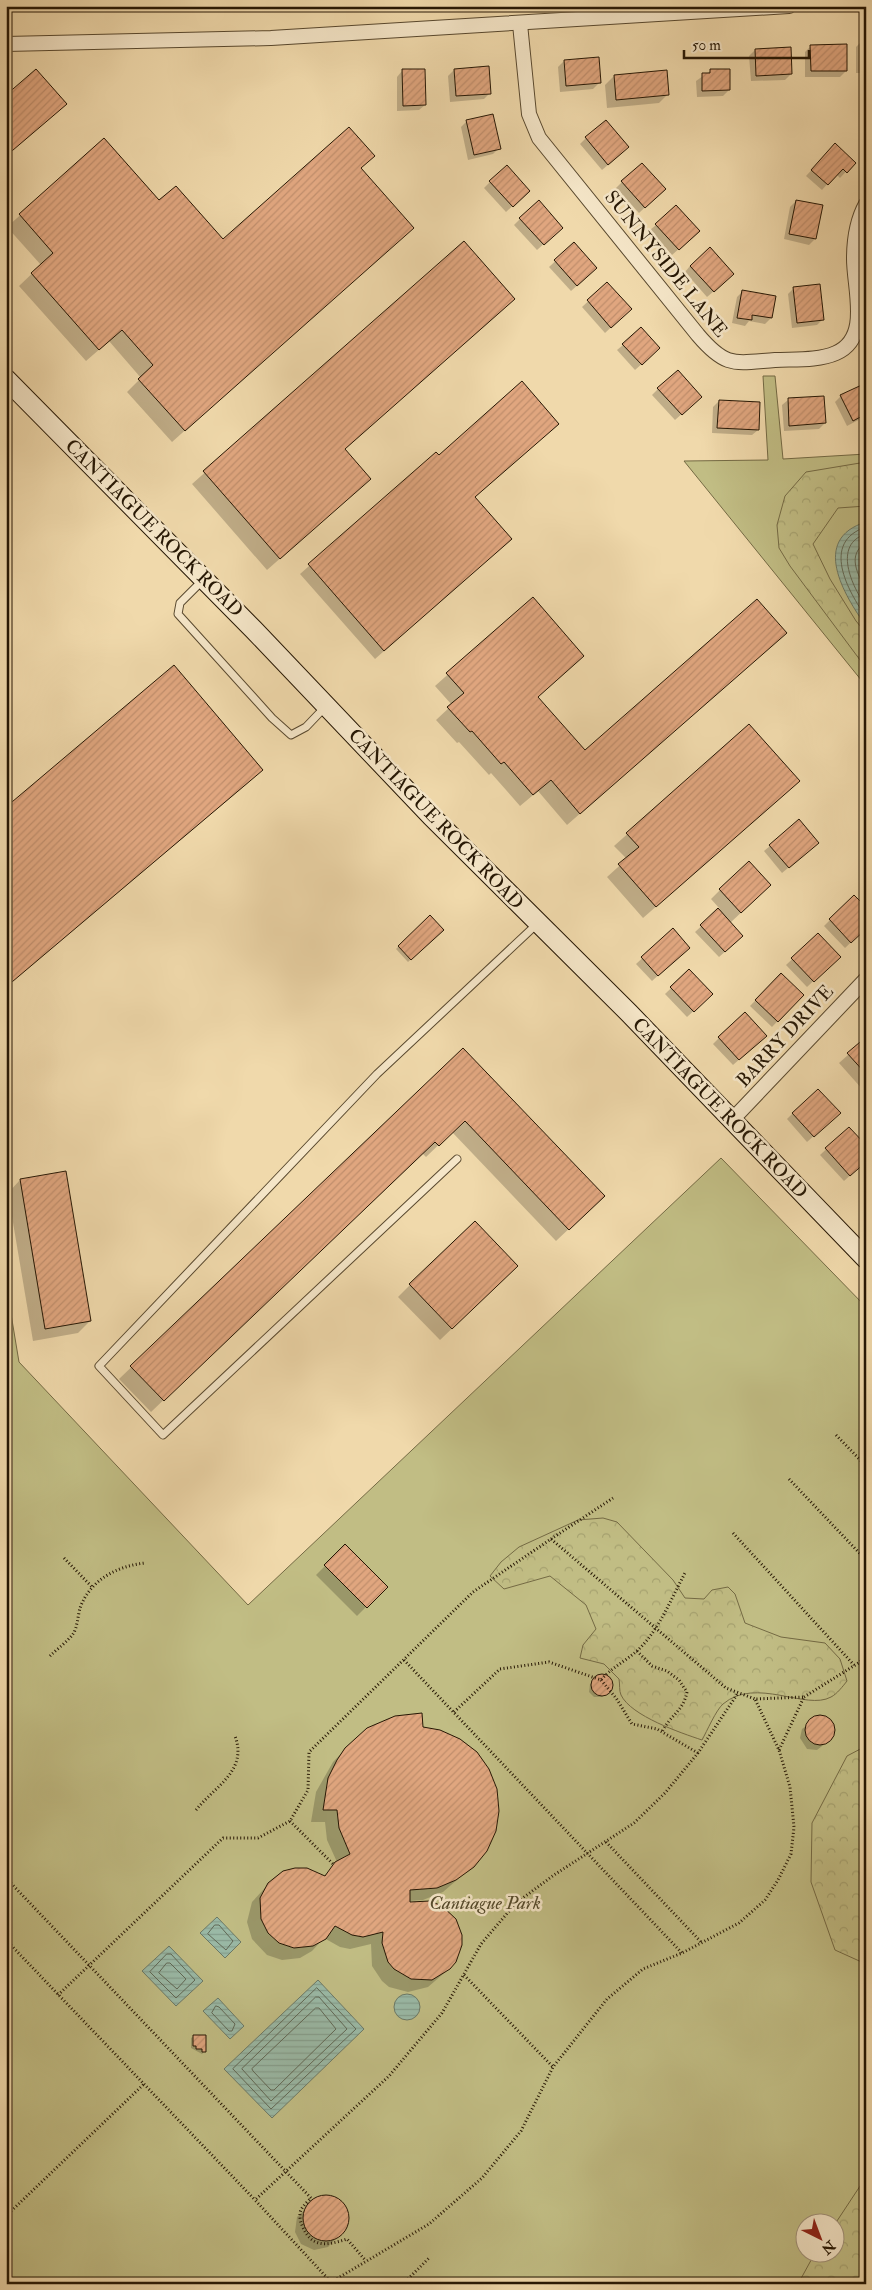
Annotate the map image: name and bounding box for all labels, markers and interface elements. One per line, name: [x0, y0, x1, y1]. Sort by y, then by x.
scale bar: [684, 28, 810, 60]
text: 50 m: [692, 36, 721, 55]
street label: SUNNYSIDE LANE: [599, 186, 733, 343]
street label: CANTIAGUE ROCK ROAD: [60, 434, 248, 622]
street label: CANTIAGUE ROCK ROAD: [343, 724, 529, 914]
street label: BARRY DRIVE: [731, 979, 839, 1092]
street label: CANTIAGUE ROCK ROAD: [627, 1013, 813, 1203]
park label: Cantiague Park: [429, 1891, 541, 1915]
north arrow: [794, 2212, 844, 2262]
text: N: [818, 2236, 839, 2258]

